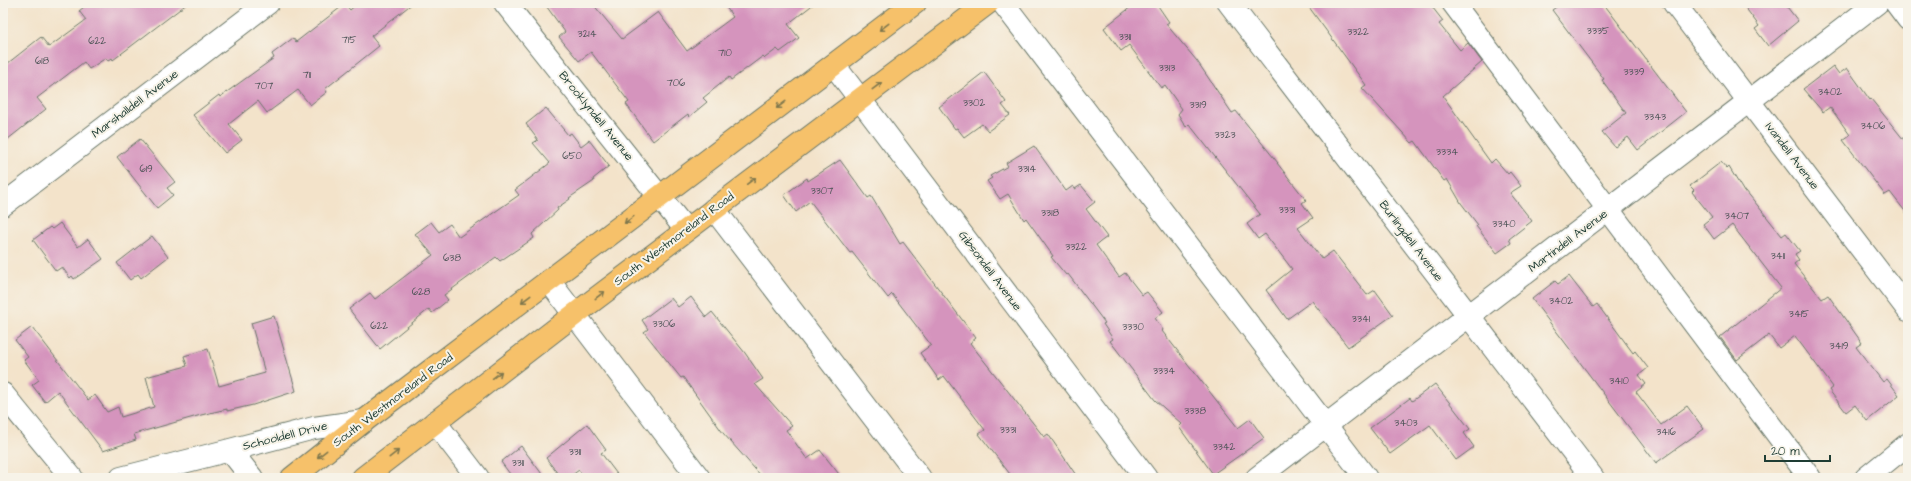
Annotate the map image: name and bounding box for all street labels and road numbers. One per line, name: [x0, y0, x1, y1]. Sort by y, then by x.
street label: Marshalldell Avenue: [88, 65, 182, 142]
street label: Brooklyndell Avenue: [554, 68, 638, 165]
street label: Ivandell Avenue: [1761, 119, 1823, 194]
street label: South Westmoreland Road: [610, 188, 738, 290]
street label: Burlingdell Avenue: [1374, 197, 1447, 286]
street label: Martindell Avenue: [1525, 205, 1612, 277]
street label: Gibsondell Avenue: [954, 228, 1026, 315]
street label: South Westmoreland Road: [329, 349, 457, 451]
street label: Schooldell Drive: [241, 417, 330, 455]

